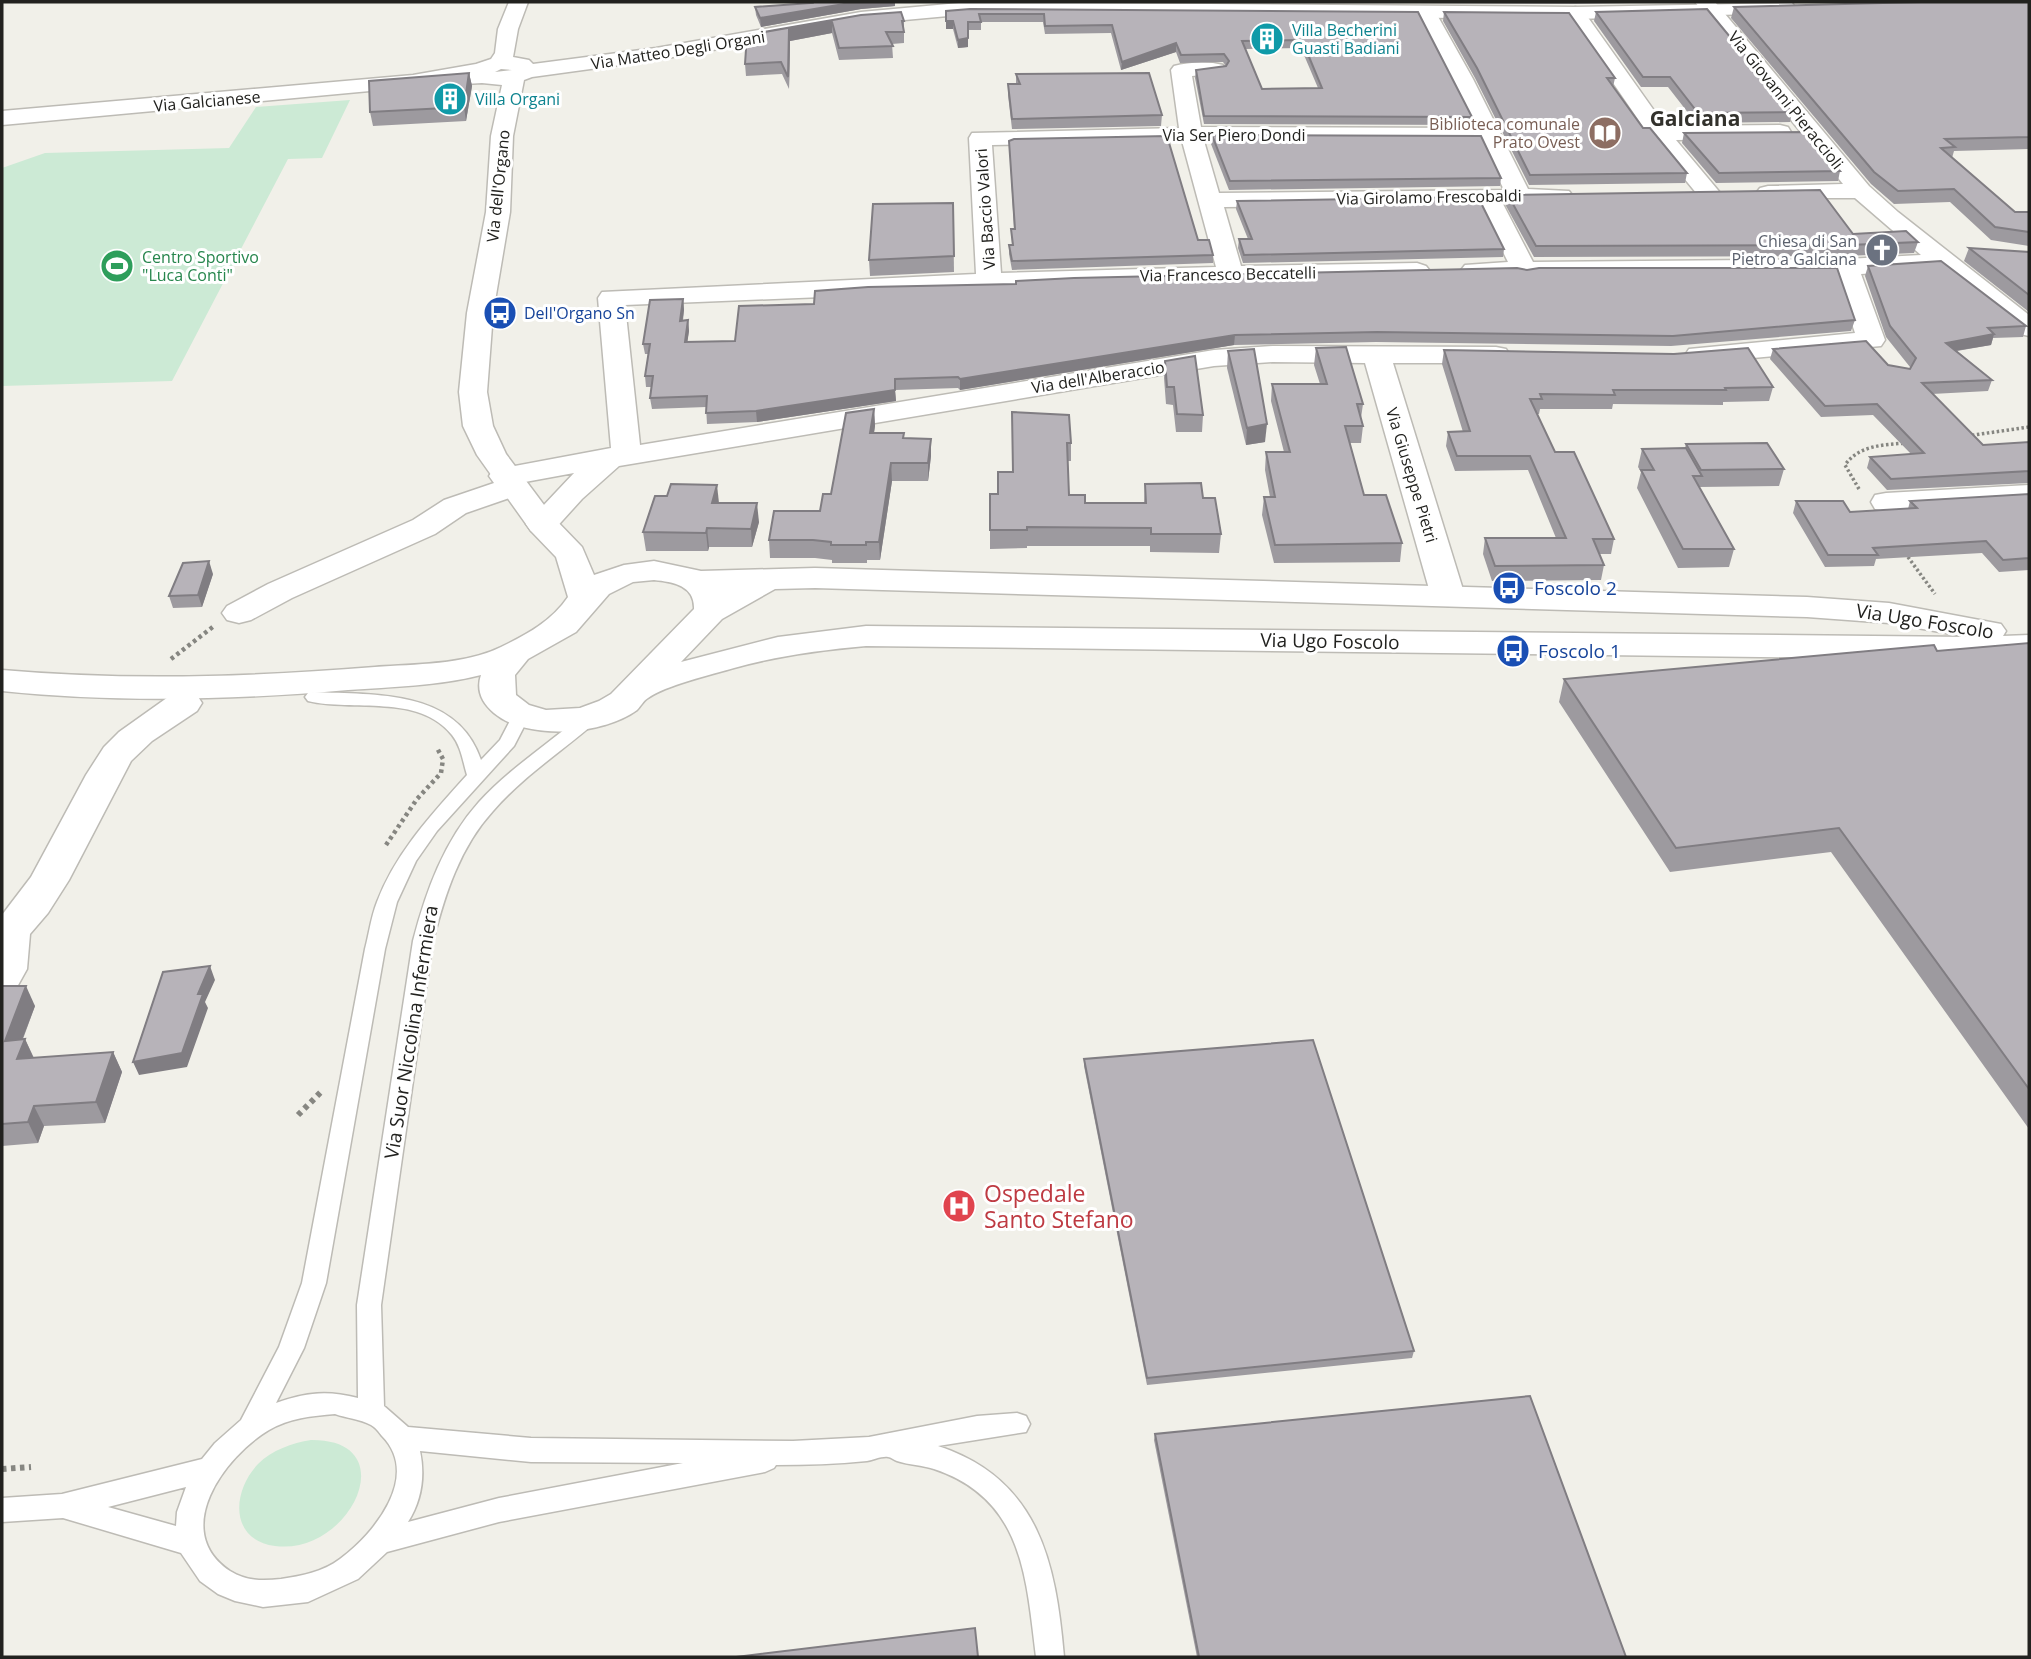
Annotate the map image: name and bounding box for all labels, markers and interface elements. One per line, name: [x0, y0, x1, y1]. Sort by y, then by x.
place label: Villa Becherini Guasti Badiani: [1292, 19, 1400, 59]
building icon: Villa Becherini Guasti Badiani: [1248, 20, 1286, 58]
street label: Via Matteo Degli Organi: [589, 25, 767, 75]
street label: Via Giovanni Pieraccioli: [1723, 26, 1849, 174]
building icon: Villa Organi: [431, 80, 469, 118]
street label: Via Galcianese: [153, 85, 261, 117]
place label: Villa Organi: [475, 88, 560, 110]
district label: Galciana: [1650, 104, 1740, 132]
place label: Biblioteca comunale Prato Ovest: [1429, 113, 1580, 153]
library icon: Biblioteca comunale Prato Ovest: [1586, 114, 1624, 152]
street label: Via Ser Piero Dondi: [1163, 124, 1305, 146]
street label: Via dell'Organo: [481, 129, 515, 243]
street label: Via Baccio Valori: [970, 148, 1000, 270]
street label: Via Girolamo Frescobaldi: [1336, 184, 1522, 210]
place label: Chiesa di San Pietro a Galciana: [1731, 230, 1857, 270]
church icon: Chiesa di San Pietro a Galciana: [1863, 231, 1901, 269]
place label: Centro Sportivo "Luca Conti": [142, 246, 259, 286]
sports icon: Centro Sportivo "Luca Conti": [98, 247, 136, 285]
street label: Via Francesco Beccatelli: [1140, 261, 1316, 287]
bus stop icon: Dell'Organo Sn: [481, 294, 519, 332]
place label: Dell'Organo Sn: [524, 302, 635, 324]
street label: Via dell'Alberaccio: [1030, 356, 1166, 398]
street label: Via Giuseppe Pietri: [1381, 405, 1443, 545]
bus stop icon: Foscolo 2: [1490, 569, 1528, 607]
place label: Foscolo 2: [1534, 575, 1617, 601]
street label: Via Ugo Foscolo: [1854, 597, 1996, 645]
street label: Via Ugo Foscolo: [1260, 627, 1400, 655]
bus stop icon: Foscolo 1: [1494, 632, 1532, 670]
place label: Foscolo 1: [1538, 638, 1621, 664]
street label: Via Suor Niccolina Infermiera: [378, 903, 444, 1161]
place label: Ospedale Santo Stefano: [984, 1177, 1134, 1235]
hospital icon: Ospedale Santo Stefano: [940, 1187, 978, 1225]

